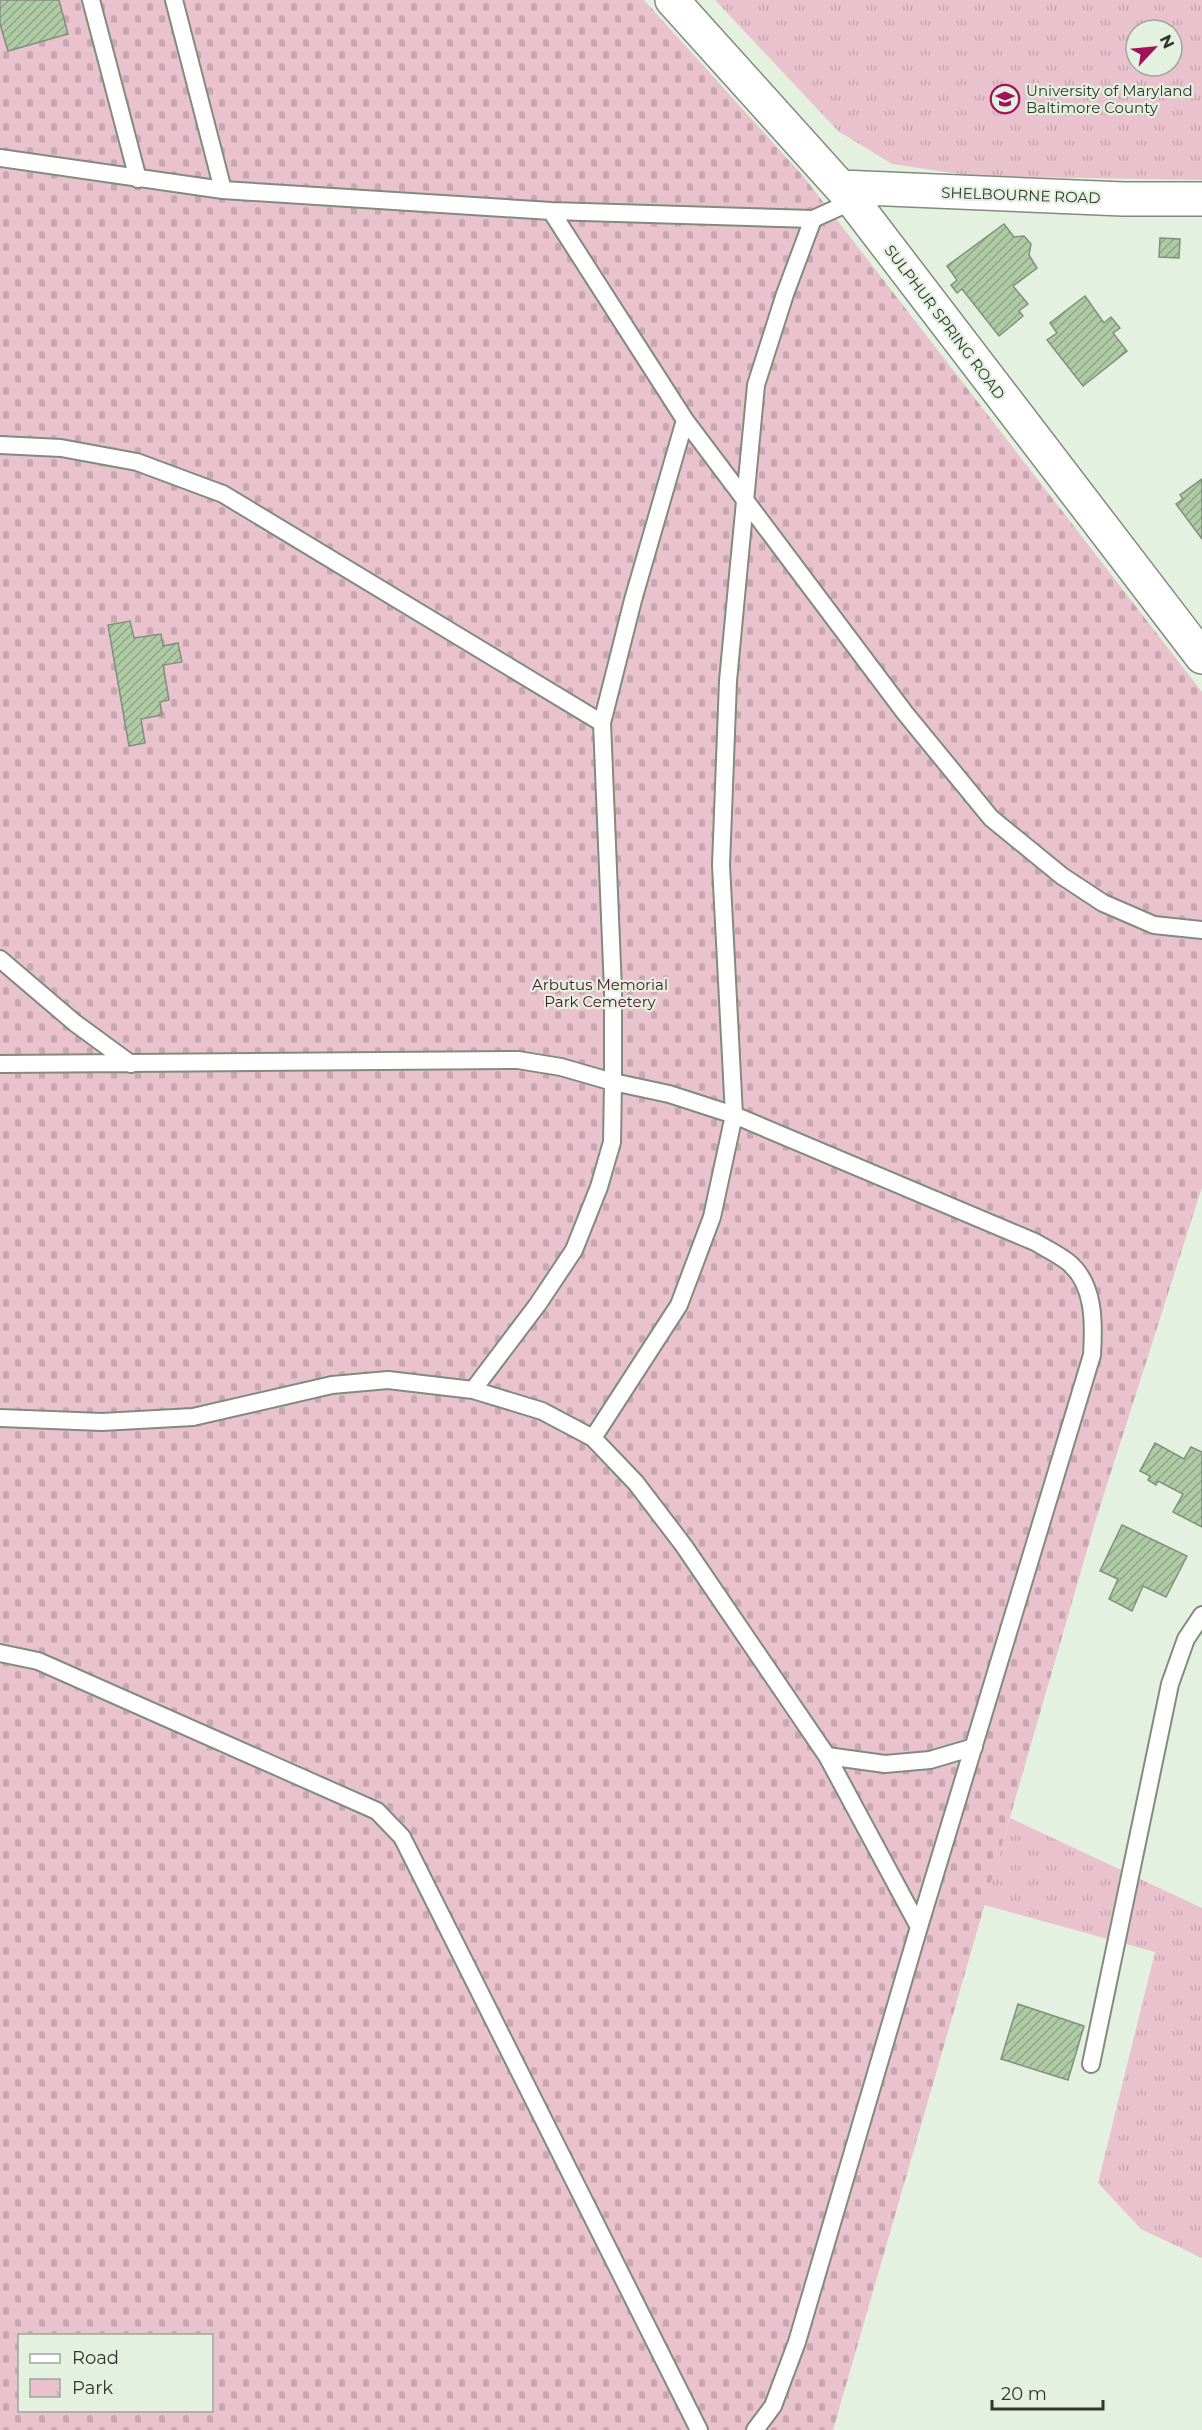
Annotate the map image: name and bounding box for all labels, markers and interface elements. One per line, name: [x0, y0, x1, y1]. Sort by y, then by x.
north arrow: [1124, 18, 1184, 78]
text: N: [1156, 32, 1178, 52]
place label: University of Maryland Baltimore County: [1026, 81, 1193, 117]
school or university icon: University of Maryland Baltimore County: [989, 83, 1021, 115]
street label: SHELBOURNE ROAD: [941, 183, 1101, 207]
street label: SULPHUR SPRING ROAD: [881, 241, 1009, 403]
park label: Arbutus Memorial Park Cemetery: [532, 975, 668, 1011]
legend: [18, 2334, 213, 2412]
text: Road: [72, 2347, 119, 2369]
scale bar: [992, 2373, 1103, 2411]
text: Park: [72, 2377, 113, 2399]
text: 20 m: [1001, 2383, 1047, 2405]

